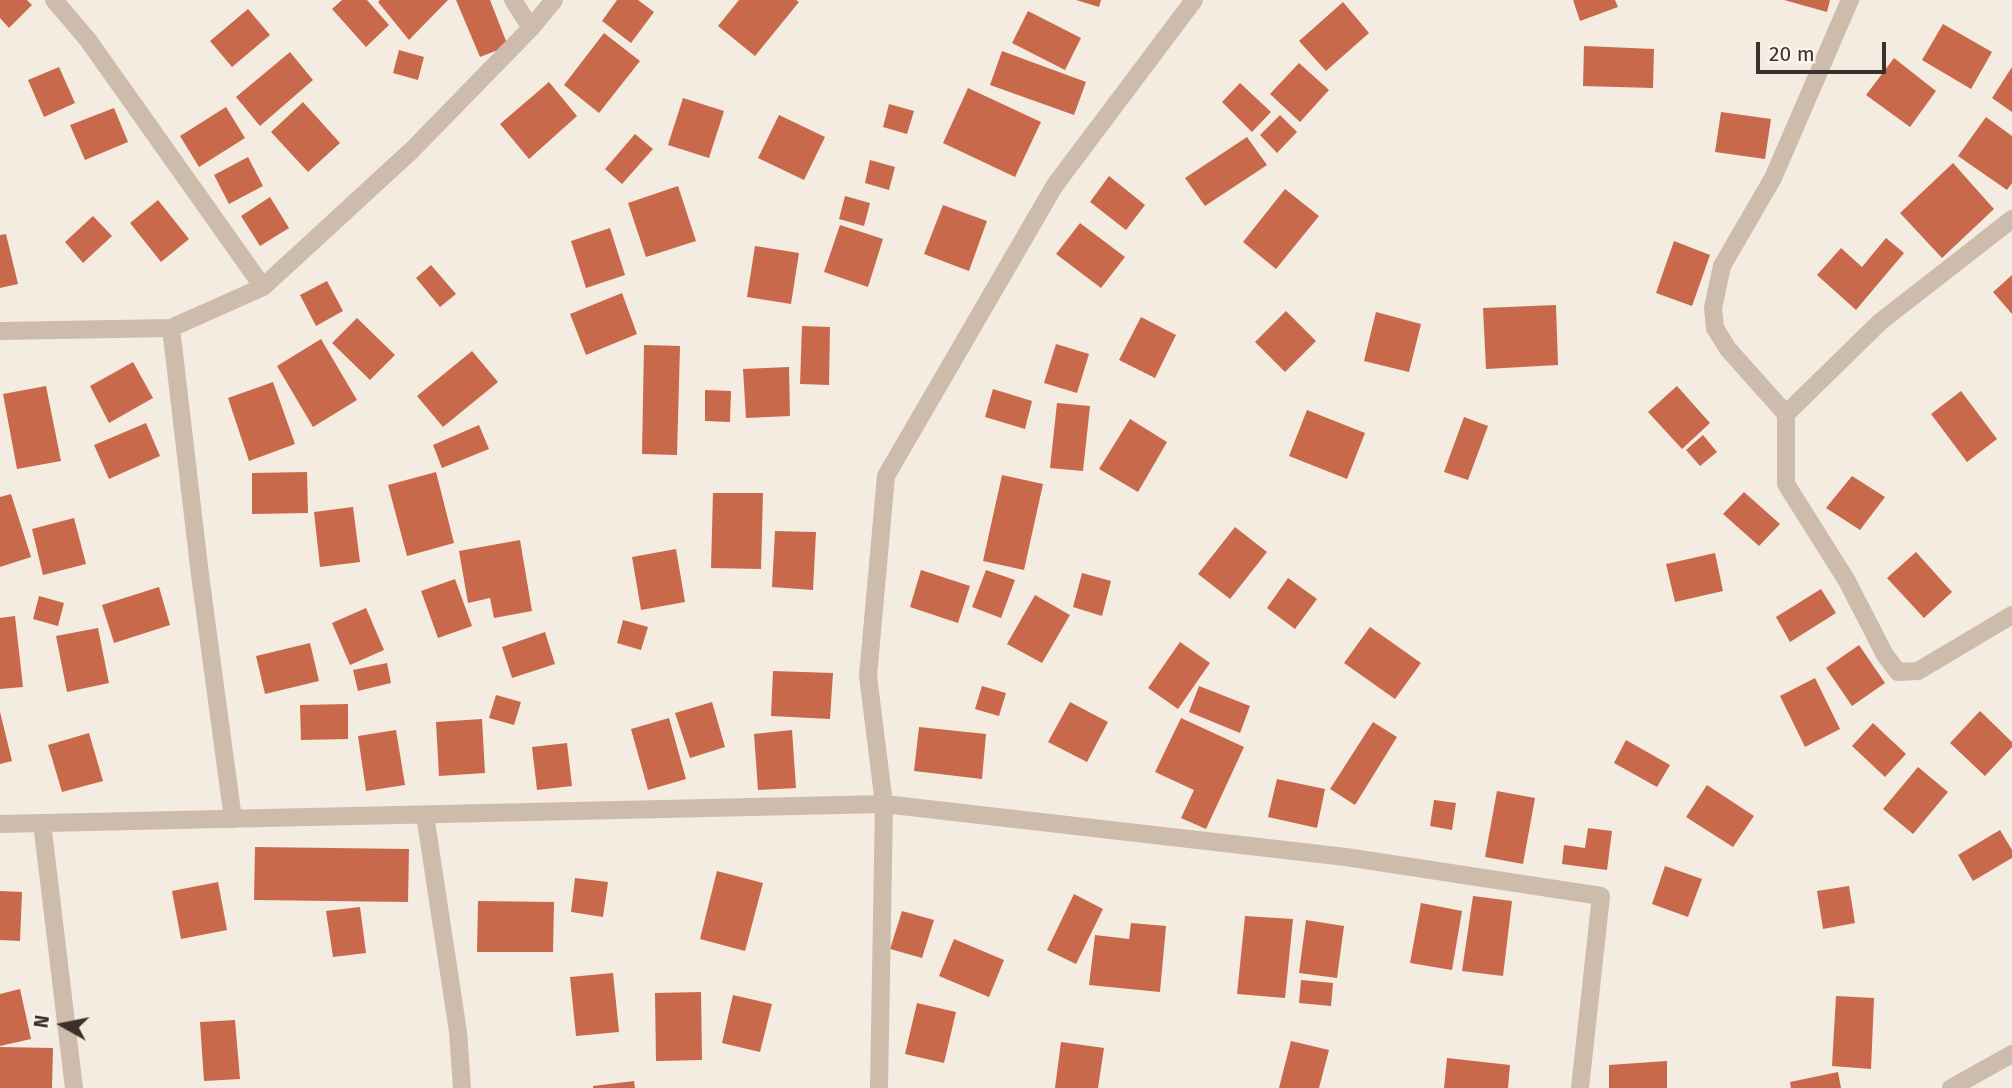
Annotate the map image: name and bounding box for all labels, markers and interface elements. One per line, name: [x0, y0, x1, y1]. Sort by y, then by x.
scale bar: [1760, 28, 1890, 72]
text: 20 m: [1769, 41, 1815, 67]
north arrow: [28, 990, 98, 1060]
text: N: [29, 1014, 54, 1030]

